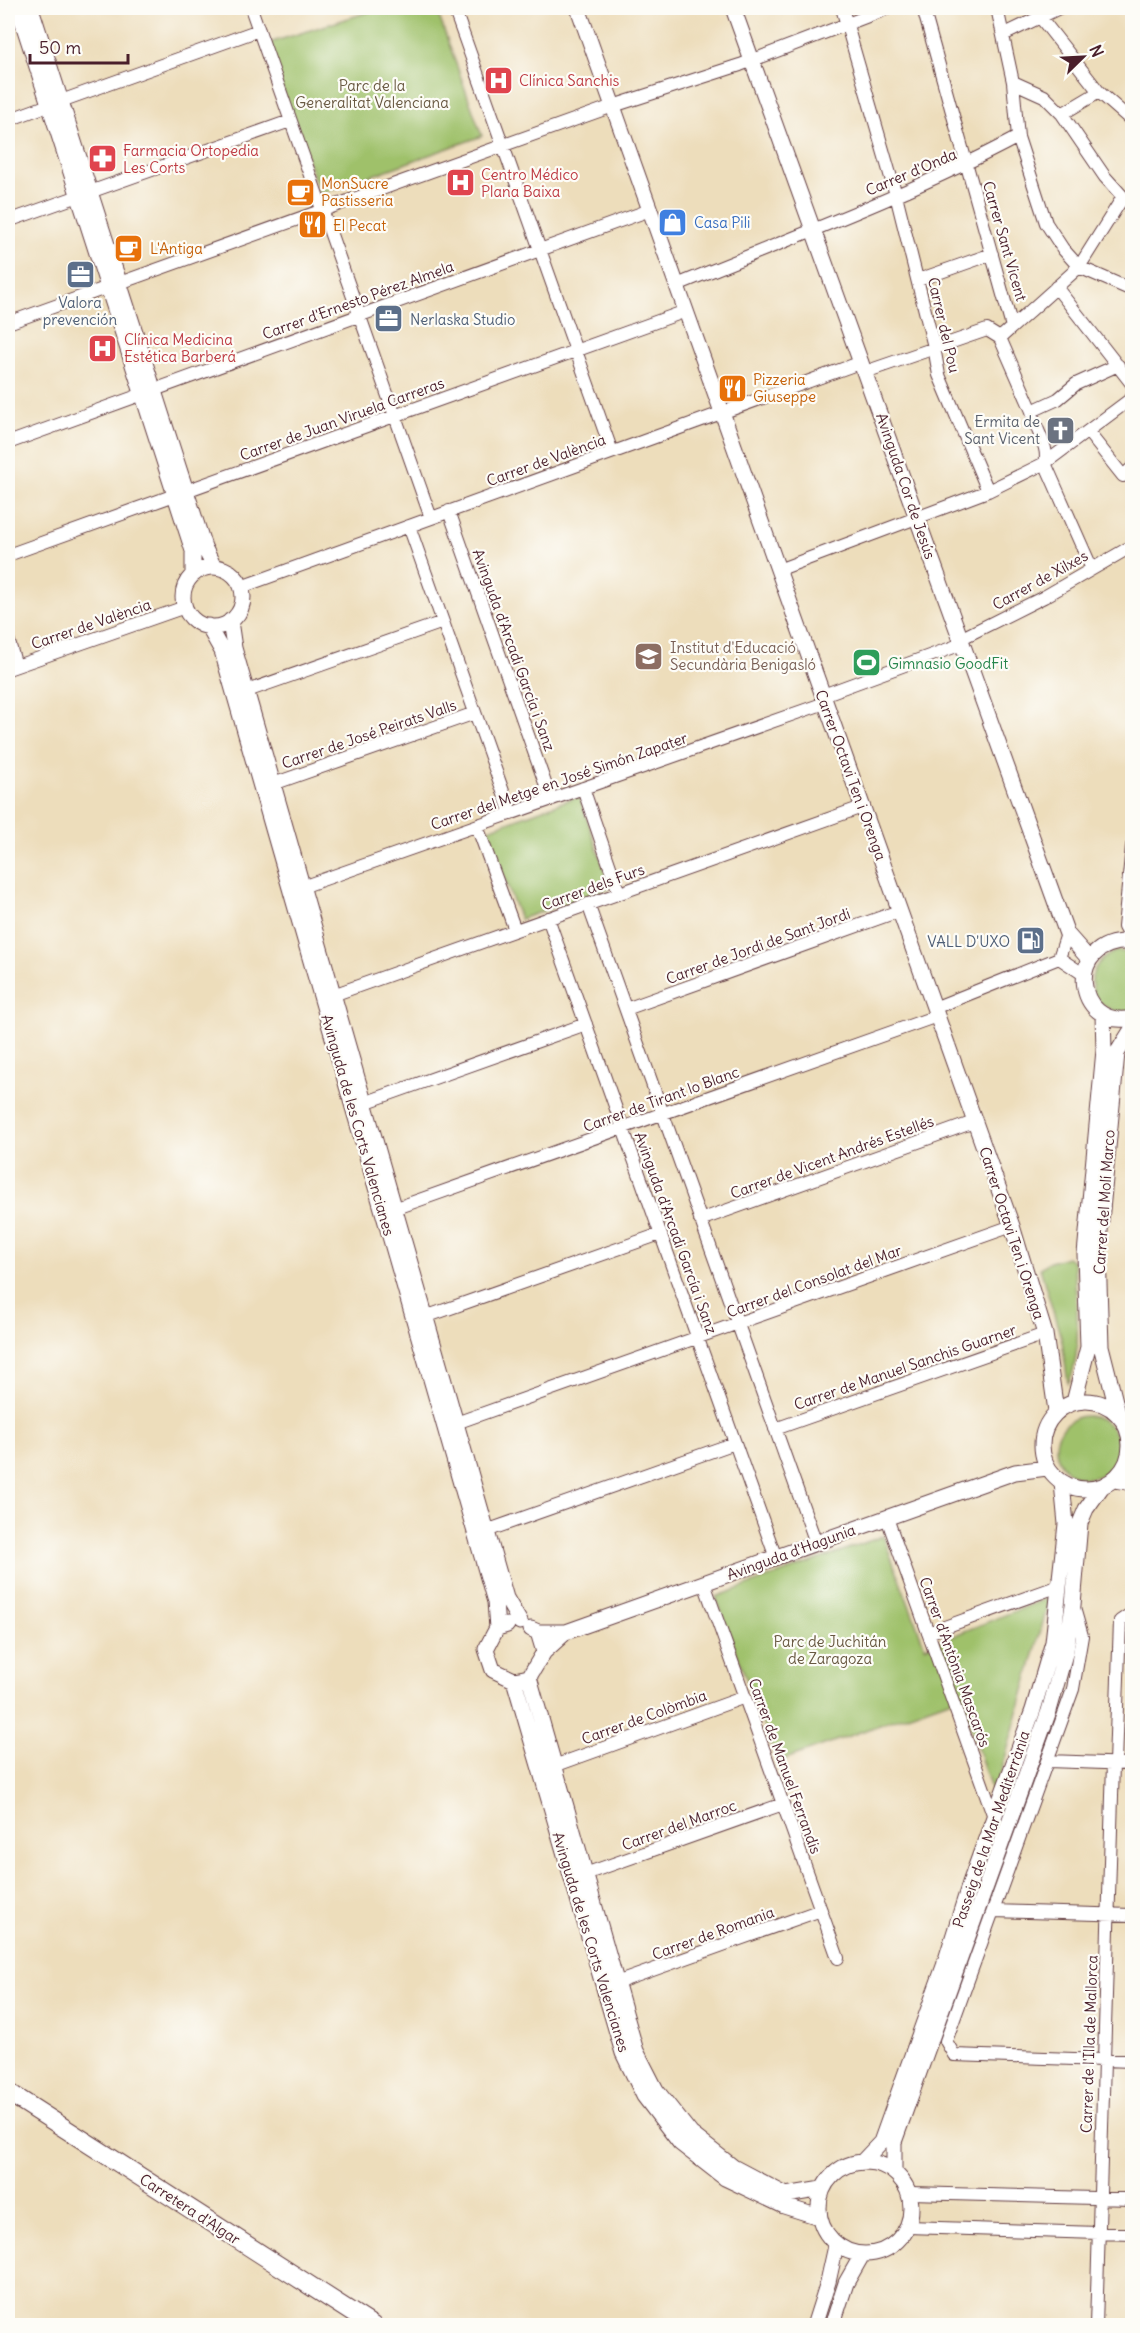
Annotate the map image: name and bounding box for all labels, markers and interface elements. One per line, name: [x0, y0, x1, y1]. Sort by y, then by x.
scale bar: [30, 27, 128, 65]
north arrow: [1053, 27, 1113, 87]
text: 50 m: [39, 36, 81, 59]
text: N: [1085, 42, 1108, 60]
hospital icon: Clínica Sanchis: [482, 64, 514, 96]
place label: Clínica Sanchis: [519, 71, 620, 90]
park label: Parc de la Generalitat Valenciana: [295, 76, 449, 112]
place label: Farmacia Ortopedia Les Corts: [123, 141, 259, 177]
pharmacy icon: Farmacia Ortopedia Les Corts: [86, 143, 118, 175]
street label: Carrer d'Onda: [863, 144, 960, 200]
place label: Centro Médico Plana Baixa: [481, 165, 578, 201]
hospital icon: Centro Médico Plana Baixa: [444, 167, 476, 199]
place label: MonSucre Pastisseria: [321, 174, 394, 210]
cafe icon: MonSucre Pastisseria: [284, 176, 316, 208]
street label: Carrer Sant Vicent: [979, 179, 1031, 303]
shop icon: Casa Pili: [657, 206, 689, 238]
restaurant icon: El Pecat: [296, 209, 328, 241]
place label: Casa Pili: [694, 213, 750, 232]
place label: El Pecat: [333, 216, 386, 235]
cafe icon: L'Antiga: [113, 232, 145, 264]
place label: L'Antiga: [150, 239, 203, 258]
street label: Carrer d'Ernesto Pérez Almela: [260, 256, 457, 344]
office icon: Valora prevención: [64, 259, 96, 291]
street label: Carrer del Pou: [924, 275, 964, 375]
place label: Valora prevención: [43, 293, 118, 329]
office icon: Nerlaska Studio: [373, 303, 405, 335]
place label: Nerlaska Studio: [410, 310, 515, 329]
place label: Clínica Medicina Estética Barberá: [124, 330, 237, 366]
hospital icon: Clínica Medicina Estética Barberá: [87, 332, 119, 364]
place label: Pizzeria Giuseppe: [753, 370, 816, 406]
restaurant icon: Pizzeria Giuseppe: [716, 372, 748, 404]
street label: Carrer de Juan Viruela Carreras: [237, 373, 447, 465]
street label: Avinguda Cor de Jesús: [872, 410, 940, 562]
place label: Ermita de Sant Vicent: [964, 412, 1040, 448]
church icon: Ermita de Sant Vicent: [1045, 414, 1077, 446]
street label: Carrer de València: [484, 429, 609, 490]
street label: Avinguda d'Arcadi García i Sanz: [469, 546, 559, 754]
street label: Carrer de Xilxes: [989, 546, 1091, 614]
street label: Carrer de València: [29, 594, 154, 653]
place label: Institut d'Educació Secundària Benigasló: [670, 638, 816, 674]
school or university icon: Institut d'Educació Secundària Benigasló: [633, 640, 665, 672]
sports icon: Gimnasio GoodFit: [851, 647, 883, 679]
place label: Gimnasio GoodFit: [888, 654, 1008, 673]
street label: Carrer Octavi Ten i Orenga: [811, 687, 891, 863]
street label: Carrer de José Peirats Valls: [279, 695, 459, 773]
street label: Carrer del Metge en José Simón Zapater: [428, 728, 690, 834]
street label: Carrer dels Furs: [539, 860, 647, 914]
street label: Carrer de Jordi de Sant Jordi: [663, 904, 853, 988]
fuel station icon: VALL D'UXO: [1015, 925, 1047, 957]
place label: VALL D'UXO: [927, 932, 1010, 951]
street label: Avinguda de les Corts Valencianes: [317, 1012, 399, 1238]
street label: Carrer de Tirant lo Blanc: [580, 1062, 742, 1136]
street label: Carrer de Vicent Andrés Estellés: [728, 1111, 937, 1203]
street label: Avinguda d'Arcadi García i Sanz: [631, 1129, 721, 1337]
street label: Carrer del Molí Marco: [1089, 1129, 1119, 1275]
street label: Carrer Octavi Ten i Orenga: [975, 1144, 1049, 1322]
street label: Carrer del Consolat del Mar: [724, 1240, 904, 1322]
street label: Carrer de Manuel Sanchis Guarner: [791, 1320, 1019, 1414]
street label: Avinguda d'Hagunia: [724, 1520, 858, 1584]
street label: Carrer d'Antònia Mascarós: [915, 1574, 995, 1750]
park label: Parc de Juchitán de Zaragoza: [773, 1632, 887, 1668]
street label: Carrer de Manuel Ferrandis: [744, 1676, 826, 1856]
street label: Carrer de Colòmbia: [579, 1685, 709, 1748]
street label: Passeig de la Mar Mediterrània: [948, 1728, 1034, 1930]
street label: Carrer del Marroc: [619, 1795, 739, 1855]
street label: Avinguda de les Corts Valencianes: [548, 1830, 634, 2055]
street label: Carrer de Romania: [649, 1902, 777, 1964]
street label: Carrer de l'Illa de Mallorca: [1076, 1954, 1102, 2133]
street label: Carretera d'Algar: [136, 2169, 244, 2249]

